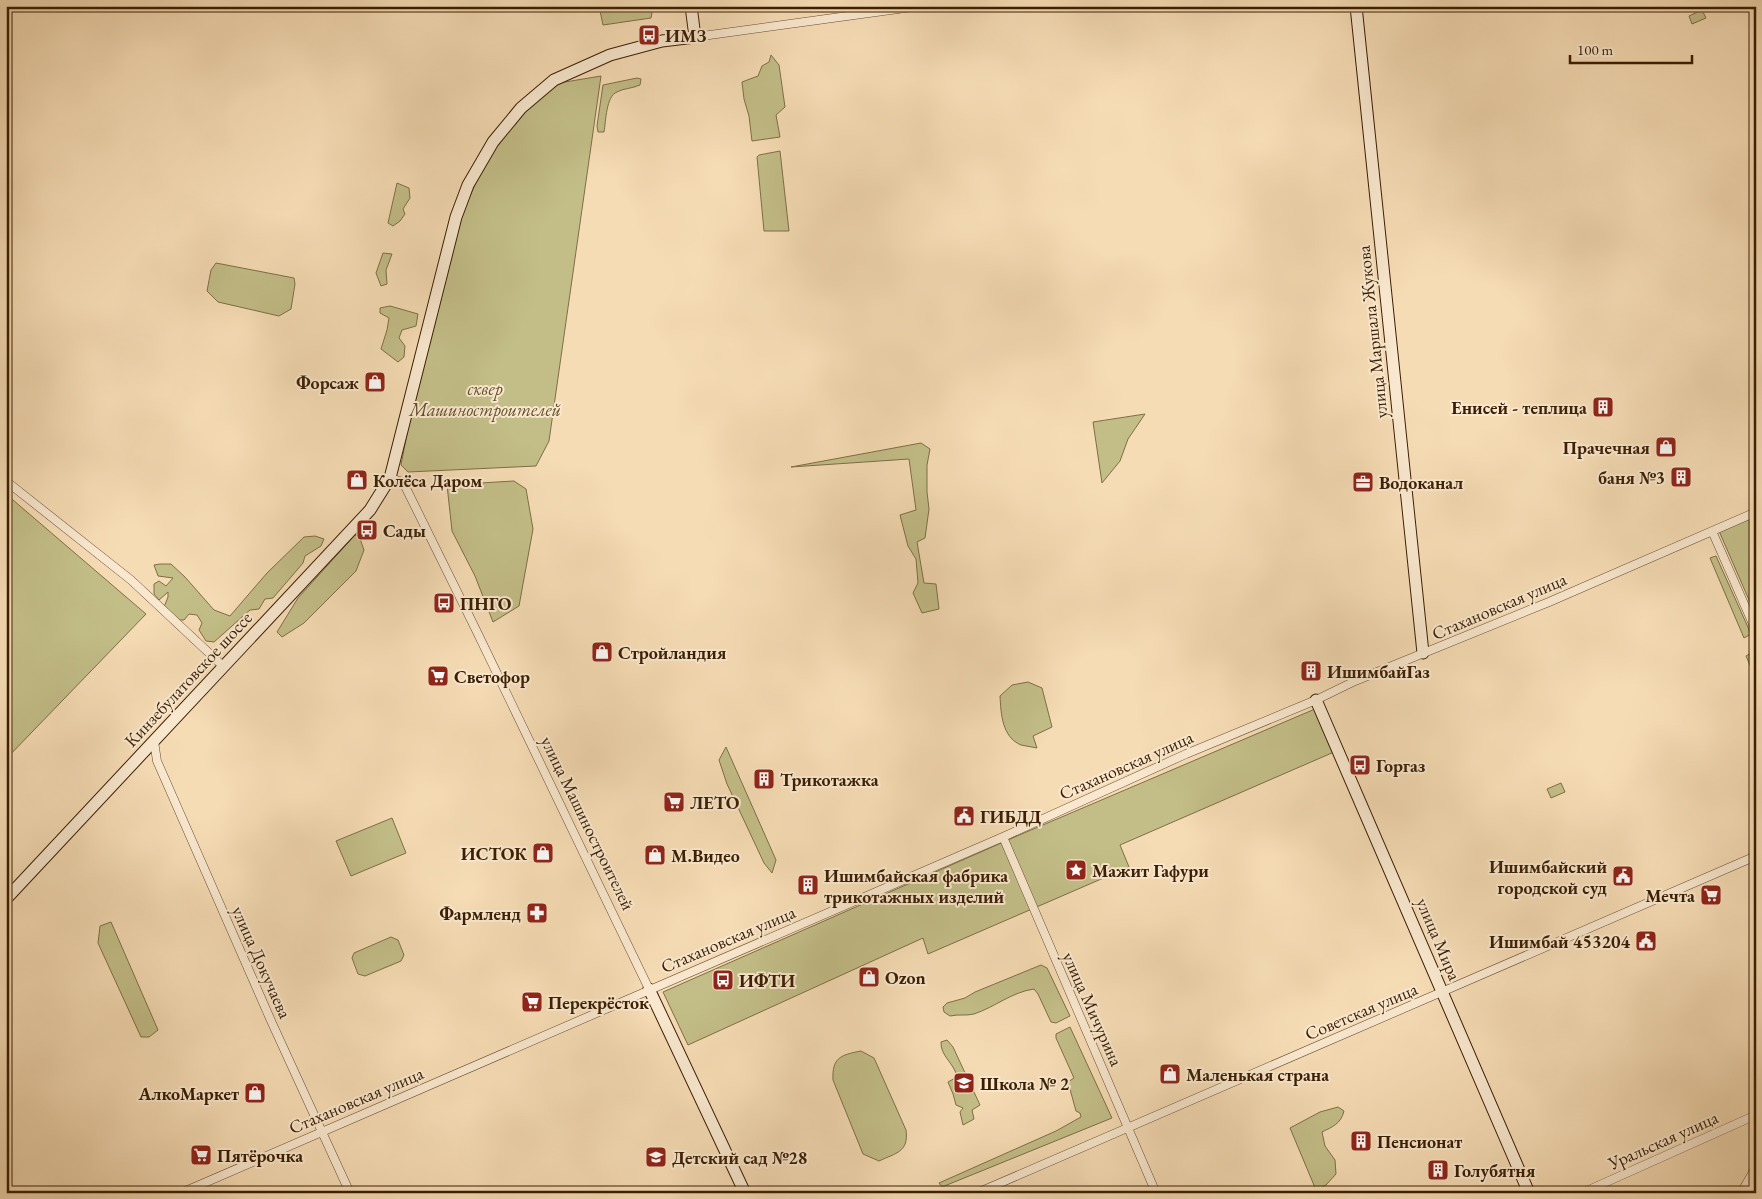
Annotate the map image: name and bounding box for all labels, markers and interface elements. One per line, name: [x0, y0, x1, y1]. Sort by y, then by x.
bus stop icon: ИМЗ: [637, 23, 661, 47]
place label: ИМЗ: [665, 24, 706, 47]
scale bar: [1570, 32, 1692, 64]
text: 100 m: [1577, 40, 1614, 59]
street label: улица Маршала Жукова: [1351, 244, 1393, 420]
shop icon: Форсаж: [363, 370, 387, 394]
place label: Форсаж: [296, 371, 360, 394]
park label: сквер Машиностроителей: [408, 377, 561, 422]
building icon: Енисей - теплица: [1591, 395, 1615, 419]
place label: Енисей - теплица: [1451, 396, 1587, 419]
shop icon: Прачечная: [1654, 435, 1678, 459]
place label: Прачечная: [1563, 436, 1650, 459]
building icon: баня №3: [1669, 465, 1693, 489]
place label: баня №3: [1598, 466, 1665, 489]
shop icon: Колёса Даром: [345, 468, 369, 492]
place label: Колёса Даром: [373, 469, 482, 492]
office icon: Водоканал: [1351, 470, 1375, 494]
place label: Водоканал: [1379, 471, 1463, 494]
bus stop icon: Сады: [355, 518, 379, 542]
place label: Сады: [383, 519, 426, 542]
street label: Стахановская улица: [1428, 567, 1571, 645]
bus stop icon: ПНГО: [432, 591, 456, 615]
place label: ПНГО: [460, 592, 512, 615]
street label: Кинзебулатовское шоссе: [119, 606, 257, 752]
shop icon: Стройландия: [590, 640, 614, 664]
place label: Стройландия: [618, 641, 727, 664]
building icon: ИшимбайГаз: [1299, 659, 1323, 683]
place label: ИшимбайГаз: [1327, 660, 1430, 683]
supermarket icon: Светофор: [426, 664, 450, 688]
place label: Светофор: [454, 665, 530, 688]
street label: Стахановская улица: [1055, 725, 1197, 805]
street label: улица Машиностроителей: [536, 732, 640, 914]
bus stop icon: Горгаз: [1348, 753, 1372, 777]
place label: Горгаз: [1376, 754, 1426, 777]
building icon: Трикотажка: [752, 767, 776, 791]
place label: Трикотажка: [780, 768, 879, 791]
supermarket icon: ЛЕТО: [662, 790, 686, 814]
place label: ЛЕТО: [690, 791, 740, 814]
public building icon: ГИБДД: [952, 804, 976, 828]
place label: ГИБДД: [980, 805, 1041, 828]
shop icon: ИСТОК: [531, 841, 555, 865]
place label: ИСТОК: [461, 842, 527, 865]
shop icon: М.Видео: [643, 843, 667, 867]
place label: М.Видео: [671, 844, 740, 867]
place label: Ишимбайский городской суд: [1489, 855, 1607, 899]
place icon: Мажит Гафури: [1064, 858, 1088, 882]
place label: Мажит Гафури: [1092, 859, 1209, 882]
place label: Ишимбайская фабрика трикотажных изделий: [824, 864, 1008, 908]
public building icon: Ишимбайский городской суд: [1611, 864, 1635, 888]
building icon: Ишимбайская фабрика трикотажных изделий: [796, 873, 820, 897]
supermarket icon: Мечта: [1699, 883, 1723, 907]
place label: Мечта: [1645, 884, 1695, 907]
street label: улица Мира: [1411, 894, 1467, 985]
street label: Стахановская улица: [657, 900, 800, 978]
pharmacy icon: Фармленд: [525, 901, 549, 925]
street label: улица Докучаева: [227, 902, 297, 1023]
place label: Фармленд: [439, 902, 521, 925]
public building icon: Ишимбай 453204: [1634, 929, 1658, 953]
place label: Ишимбай 453204: [1489, 930, 1630, 953]
street label: улица Мичурина: [1058, 948, 1129, 1070]
shop icon: Ozon: [857, 965, 881, 989]
place label: Ozon: [885, 966, 926, 989]
bus stop icon: ИФТИ: [711, 968, 735, 992]
place label: ИФТИ: [739, 969, 795, 992]
street label: Советская улица: [1301, 977, 1421, 1045]
supermarket icon: Перекрёсток: [520, 990, 544, 1014]
place label: Перекрёсток: [548, 991, 649, 1014]
street label: Стахановская улица: [285, 1061, 428, 1139]
shop icon: Маленькая страна: [1158, 1062, 1182, 1086]
place label: Маленькая страна: [1186, 1063, 1329, 1086]
school or university icon: Школа № 2: [952, 1071, 976, 1095]
place label: Школа № 2: [980, 1072, 1070, 1095]
shop icon: АлкоМаркет: [243, 1081, 267, 1105]
place label: АлкоМаркет: [138, 1082, 239, 1105]
street label: Уральская улица: [1603, 1105, 1722, 1175]
building icon: Пенсионат: [1349, 1129, 1373, 1153]
place label: Пенсионат: [1377, 1130, 1462, 1153]
supermarket icon: Пятёрочка: [189, 1143, 213, 1167]
place label: Пятёрочка: [217, 1144, 303, 1167]
school or university icon: Детский сад №28: [644, 1145, 668, 1169]
place label: Детский сад №28: [672, 1146, 807, 1169]
building icon: Голубятня: [1426, 1158, 1450, 1182]
place label: Голубятня: [1454, 1159, 1536, 1182]

